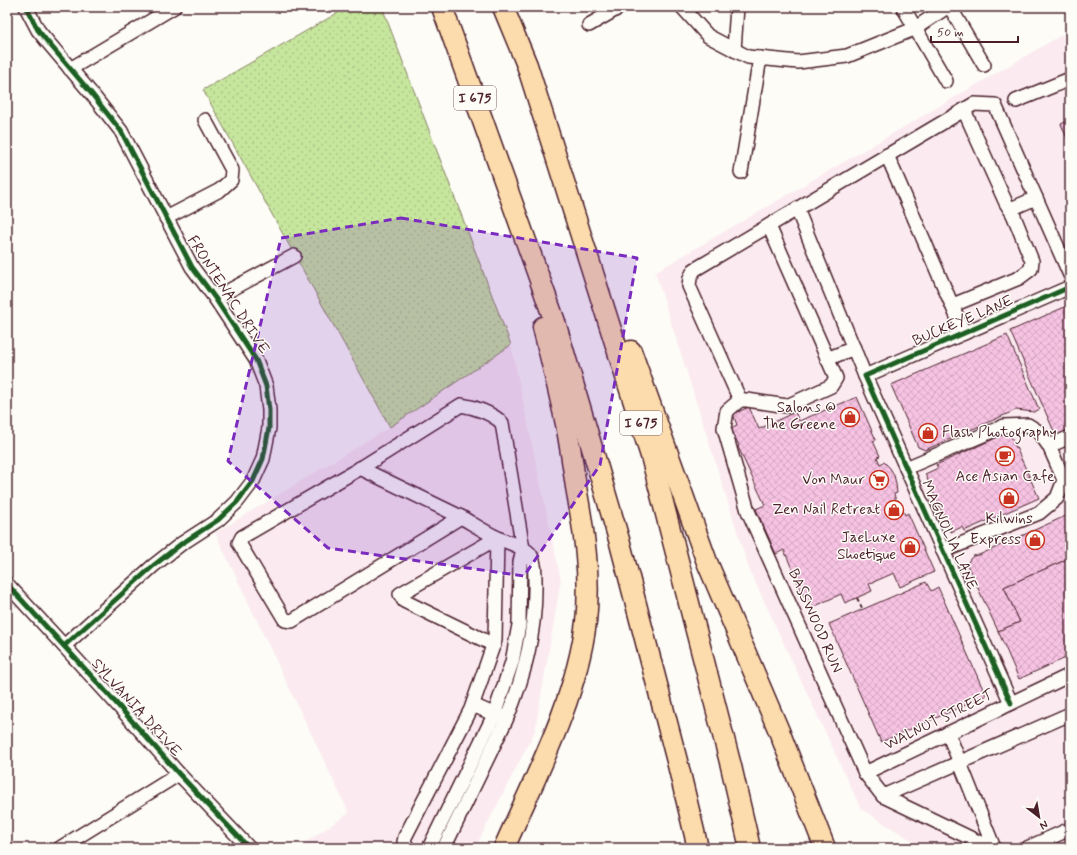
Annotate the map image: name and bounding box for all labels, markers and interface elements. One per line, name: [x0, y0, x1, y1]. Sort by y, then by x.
scale bar: [931, 18, 1018, 44]
text: 50 m: [937, 25, 964, 41]
road number: I 675: [454, 86, 496, 110]
street label: FRONTENAC DRIVE: [182, 232, 274, 358]
street label: BUCKEYE LANE: [910, 291, 1017, 351]
place label: Salons @ The Greene: [763, 398, 836, 435]
shop icon: Salons @ The Greene: [839, 406, 861, 428]
road number: I 675: [620, 411, 662, 435]
shop icon: Flash Photography: [917, 422, 939, 444]
place label: Flash Photography: [942, 423, 1057, 444]
cafe icon: Ace Asian Cafe: [994, 445, 1016, 467]
place label: Ace Asian Cafe: [956, 467, 1054, 487]
supermarket icon: Von Maur: [868, 469, 890, 491]
place label: Von Maur: [802, 470, 865, 490]
street label: MAGNOLIA LANE: [916, 477, 982, 593]
shop icon: Kilwins: [998, 487, 1020, 509]
shop icon: Zen Nail Retreat: [883, 499, 905, 521]
place label: Zen Nail Retreat: [772, 500, 880, 520]
place label: Kilwins: [985, 509, 1033, 529]
place label: JaeLuxe Shoetique: [837, 528, 896, 565]
shop icon: Express: [1024, 529, 1046, 551]
place label: Express: [970, 530, 1021, 550]
shop icon: JaeLuxe Shoetique: [899, 536, 921, 558]
street label: BASSWOOD RUN: [783, 566, 847, 676]
street label: SYLVANIA DRIVE: [86, 655, 186, 762]
street label: WALNUT STREET: [881, 685, 998, 755]
north arrow: [1019, 797, 1059, 837]
text: N: [1037, 817, 1050, 833]

